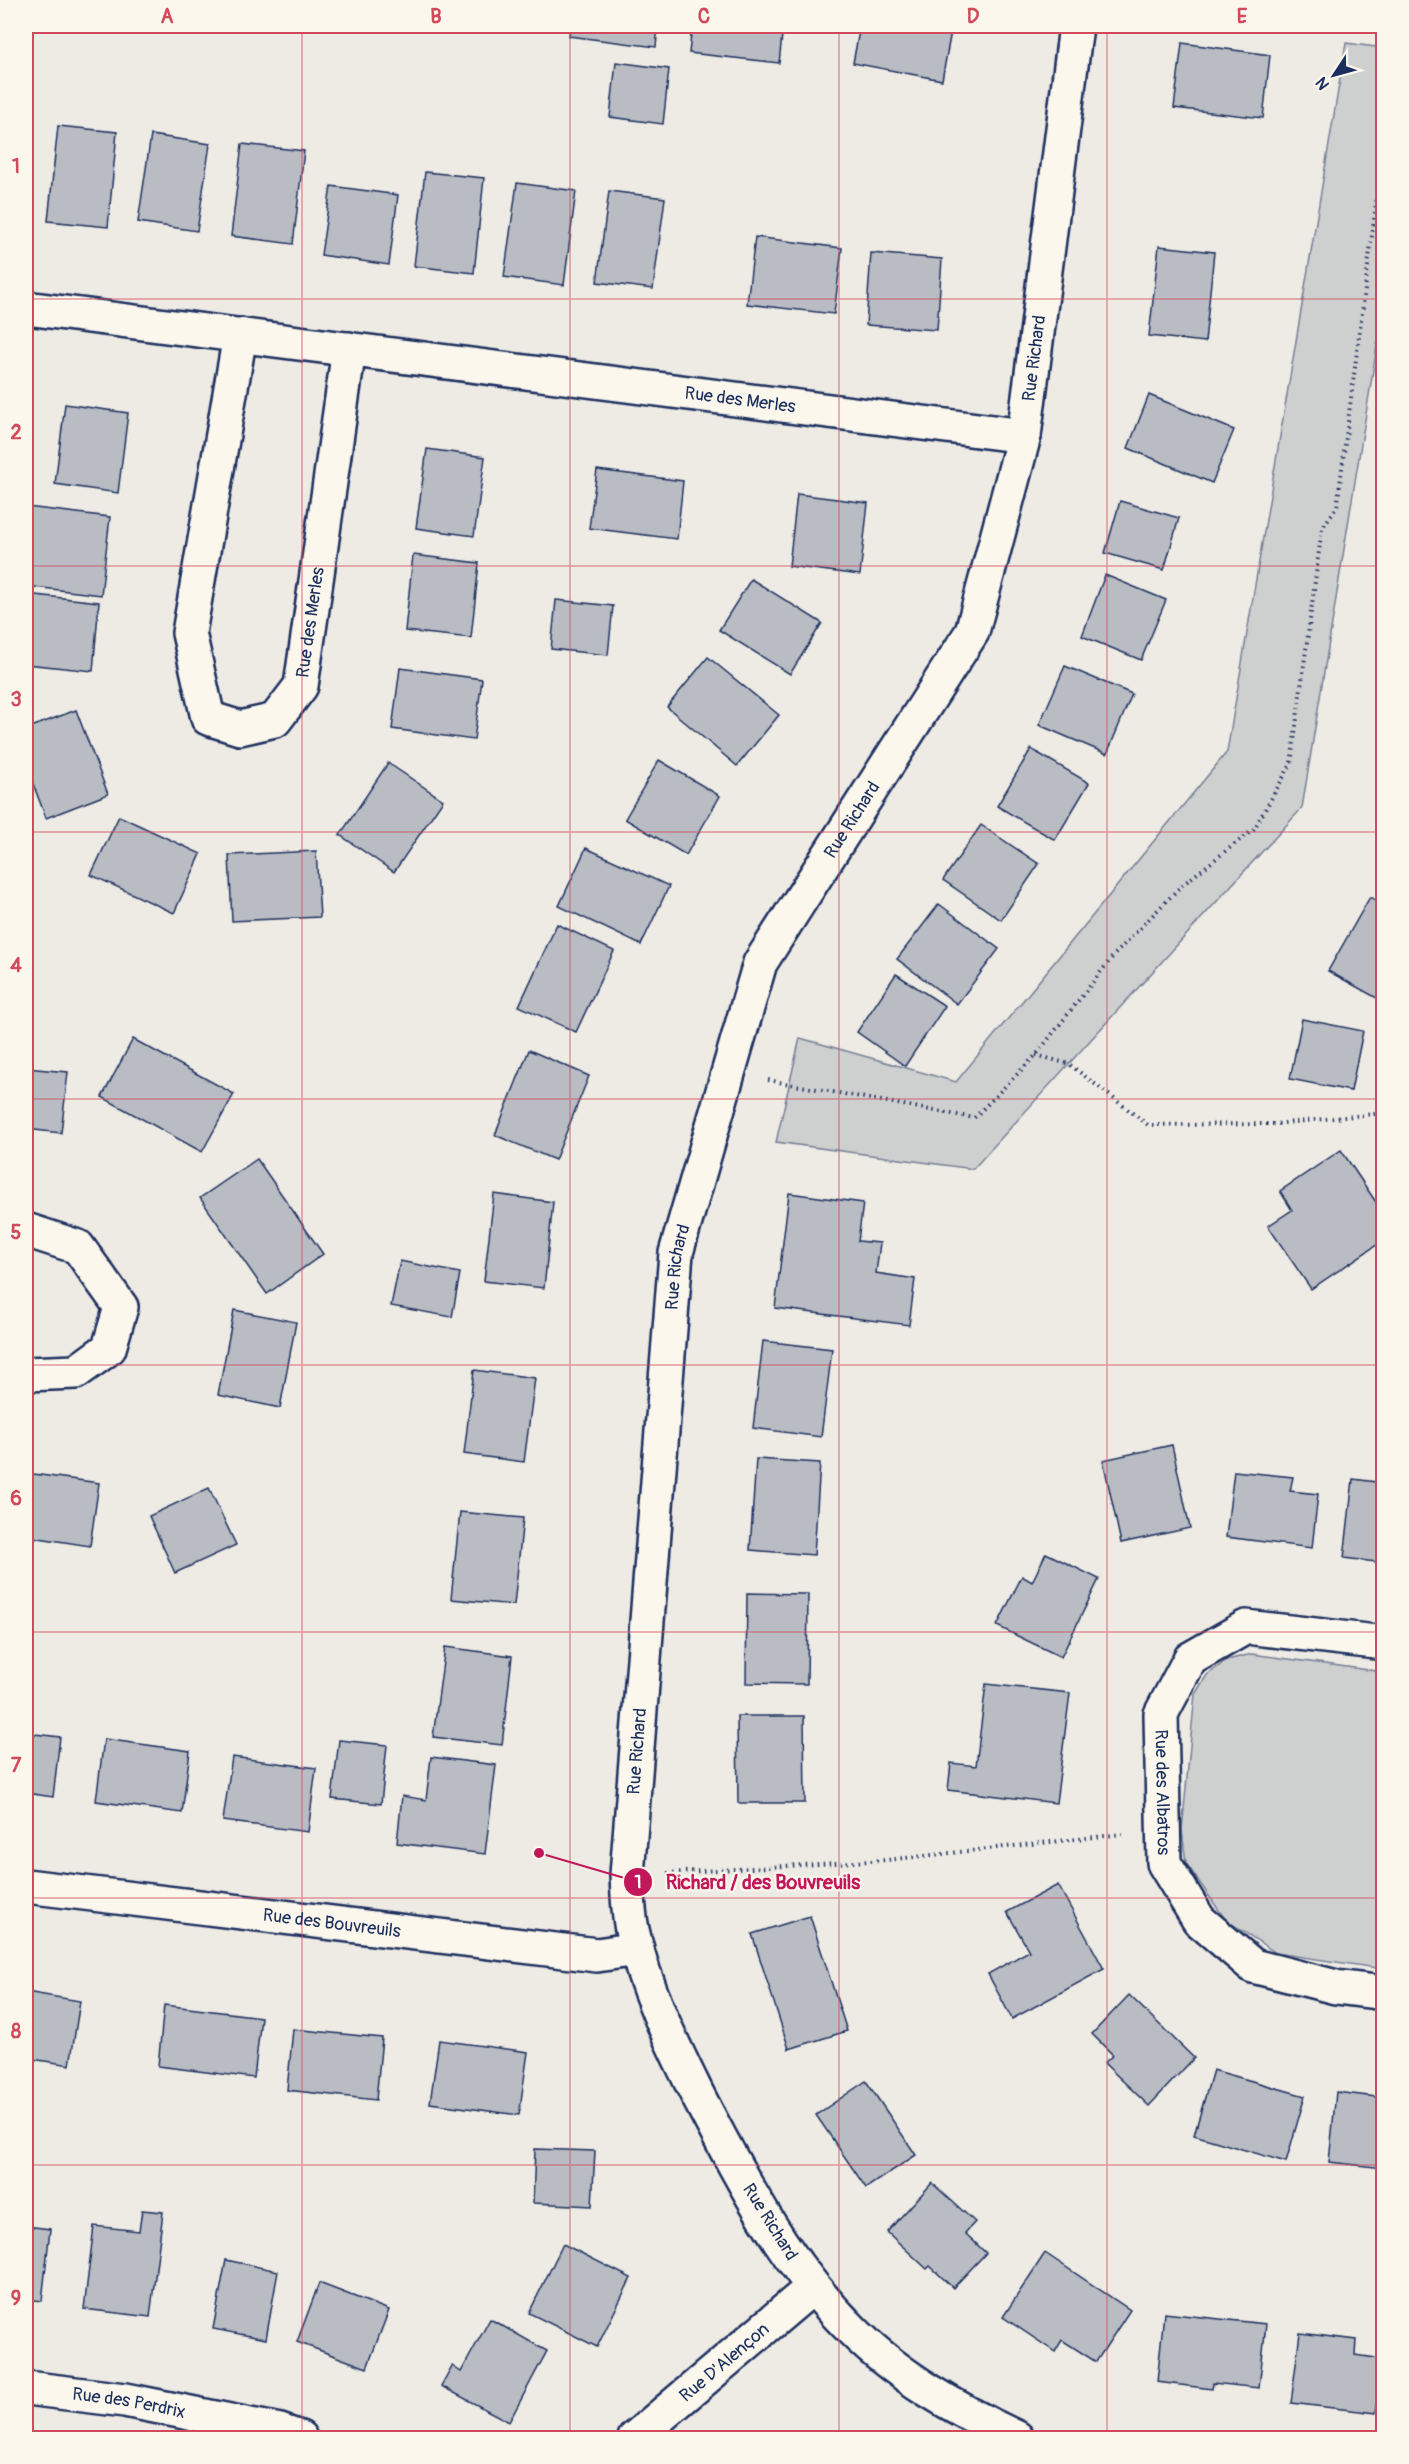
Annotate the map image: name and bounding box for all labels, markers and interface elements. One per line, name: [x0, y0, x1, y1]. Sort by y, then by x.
text: A: [161, 4, 174, 29]
text: B: [430, 4, 442, 29]
text: C: [698, 4, 710, 29]
text: D: [967, 4, 980, 29]
text: E: [1237, 4, 1248, 29]
north arrow: [1304, 45, 1364, 105]
text: N: [1311, 73, 1334, 93]
text: 1: [12, 154, 20, 179]
street label: Rue Richard: [1017, 314, 1051, 403]
street label: Rue des Merles: [683, 381, 797, 418]
text: 2: [10, 420, 22, 445]
street label: Rue des Merles: [291, 565, 329, 679]
text: 3: [10, 687, 22, 712]
street label: Rue Richard: [819, 777, 885, 862]
text: 4: [10, 953, 22, 978]
text: 5: [11, 1220, 22, 1245]
street label: Rue Richard: [660, 1221, 695, 1311]
text: 6: [10, 1486, 22, 1511]
street label: Rue Richard: [622, 1707, 652, 1795]
street label: Rue des Albatros: [1150, 1729, 1175, 1856]
text: 7: [11, 1753, 22, 1778]
callout: Richard / des Bouvreuils: [623, 1863, 872, 1901]
text: Richard / des Bouvreuils: [666, 1870, 860, 1895]
text: 1: [634, 1871, 642, 1894]
street label: Rue des Bouvreuils: [262, 1903, 402, 1943]
text: 8: [11, 2019, 21, 2044]
street label: Rue Richard: [737, 2179, 803, 2265]
text: 9: [11, 2286, 21, 2311]
street label: Rue D'Alençon: [675, 2318, 774, 2407]
street label: Rue des Perdrix: [71, 2382, 188, 2423]

